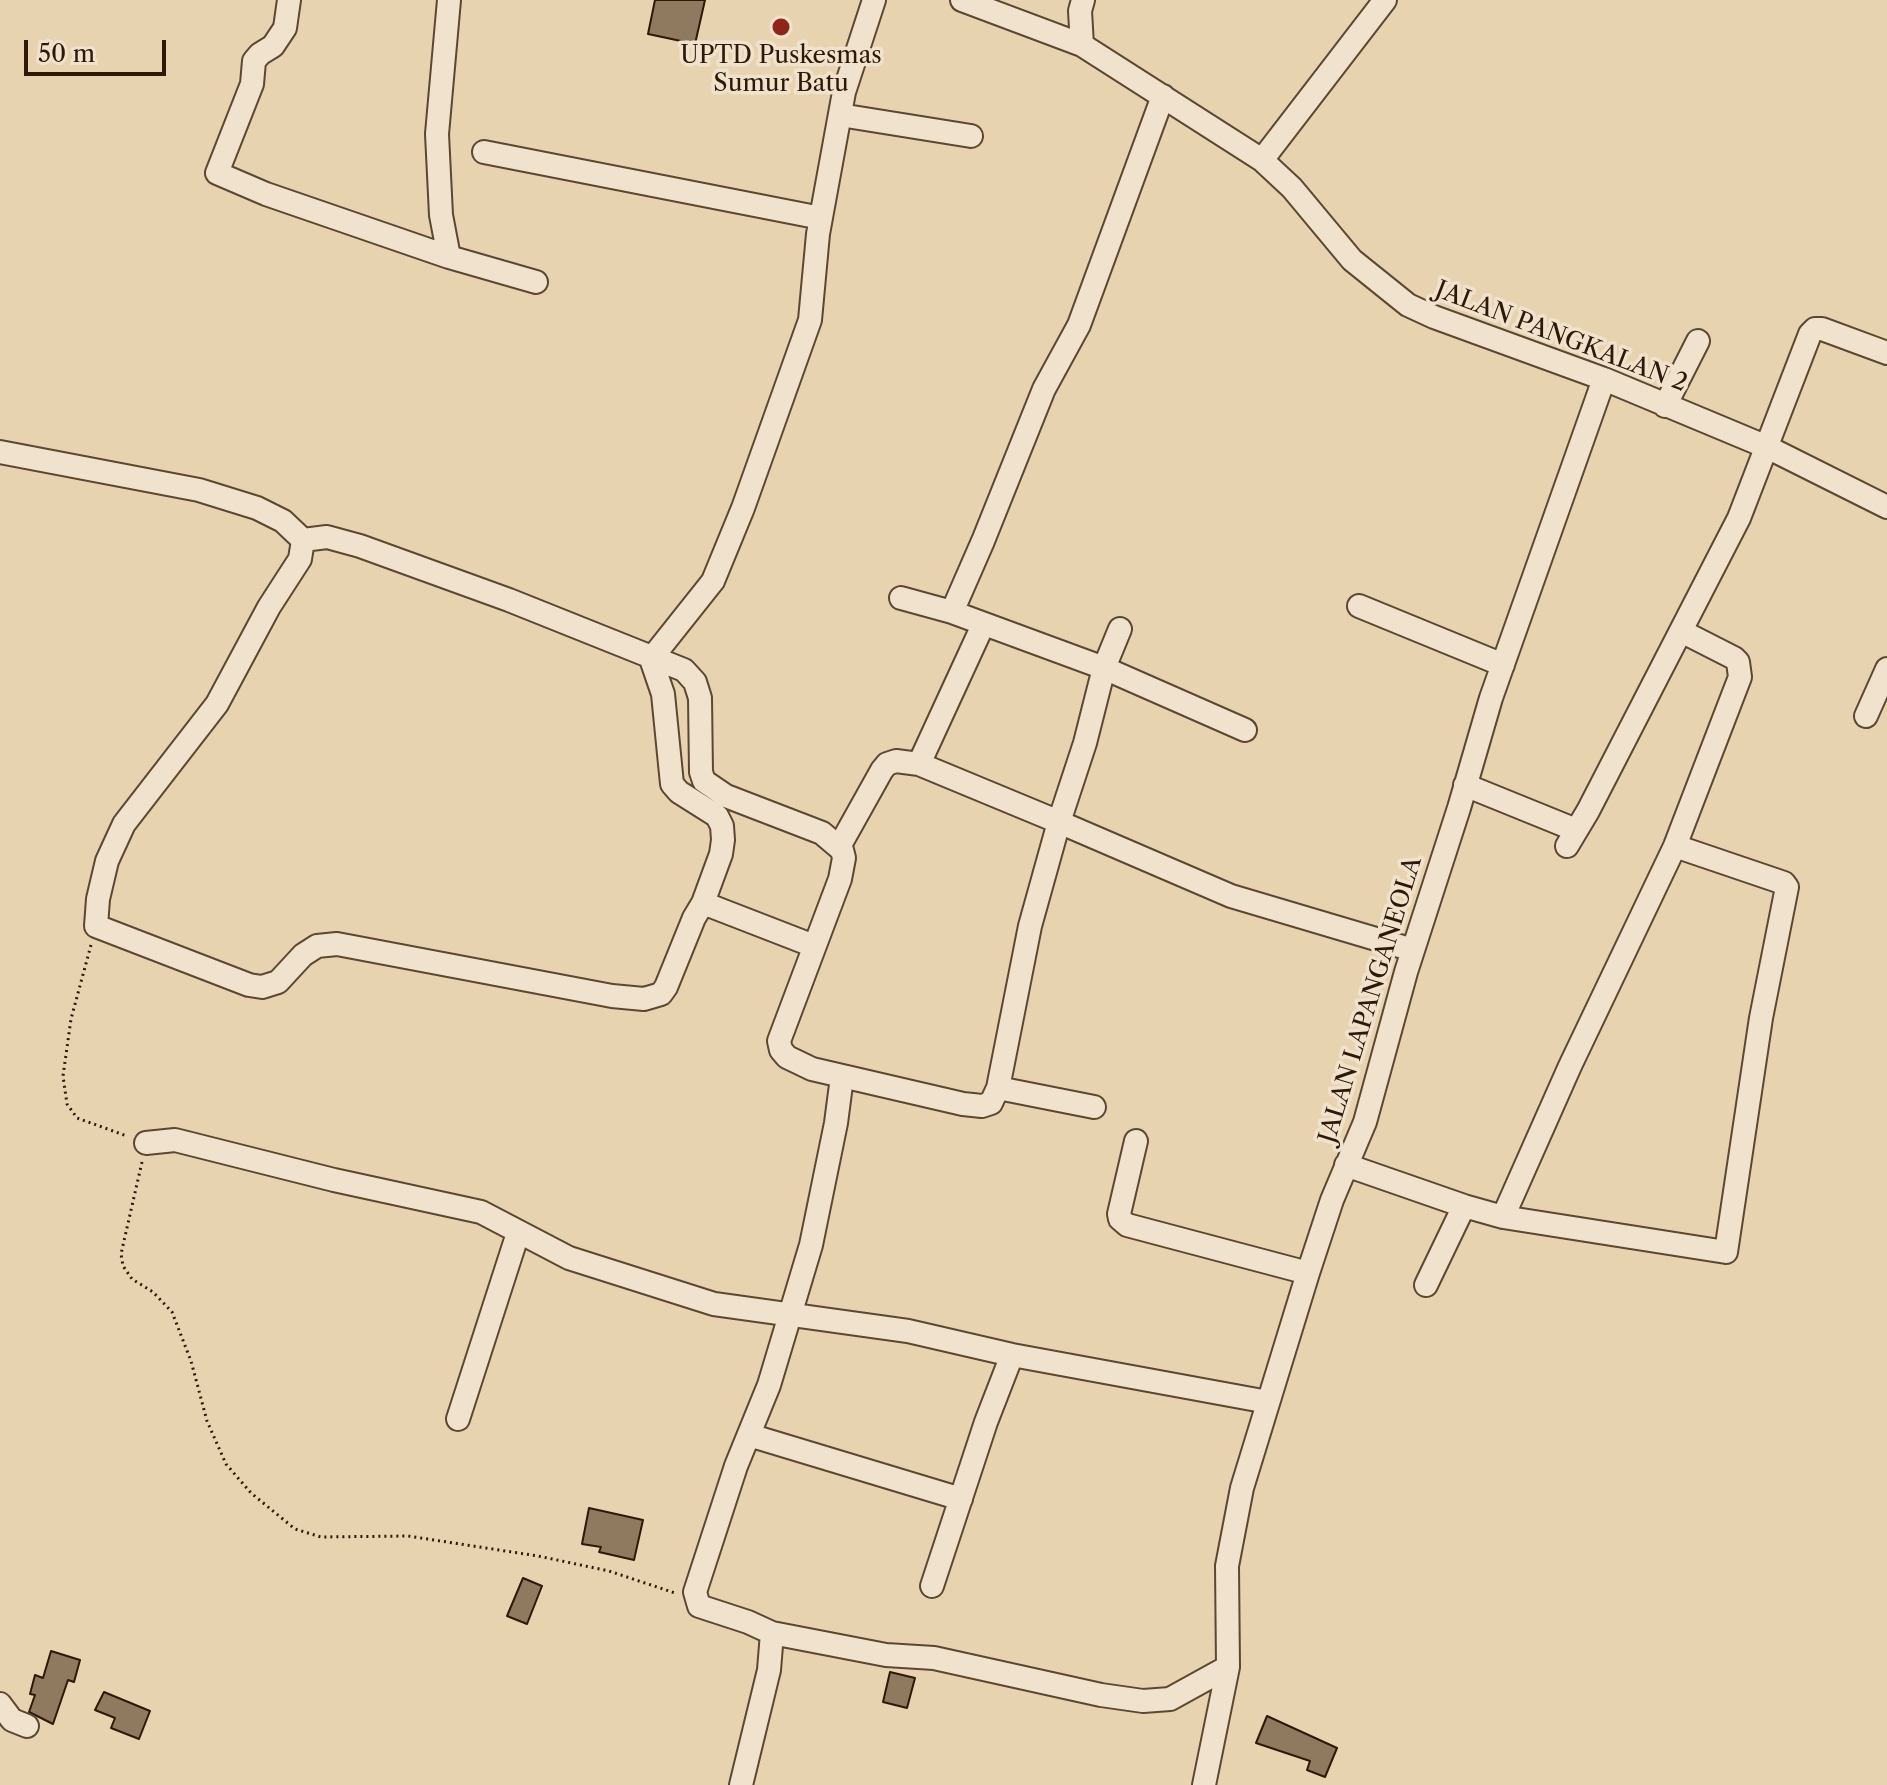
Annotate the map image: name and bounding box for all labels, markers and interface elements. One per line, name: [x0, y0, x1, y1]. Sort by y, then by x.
marker: UPTD Puskesmas Sumur Batu: [770, 16, 792, 38]
scale bar: [28, 24, 170, 74]
text: 50 m: [38, 39, 95, 68]
place label: UPTD Puskesmas Sumur Batu: [680, 42, 882, 98]
street label: JALAN PANGKALAN 2: [1431, 276, 1691, 398]
street label: JALAN LAPANGANEOLA: [1314, 853, 1428, 1147]

